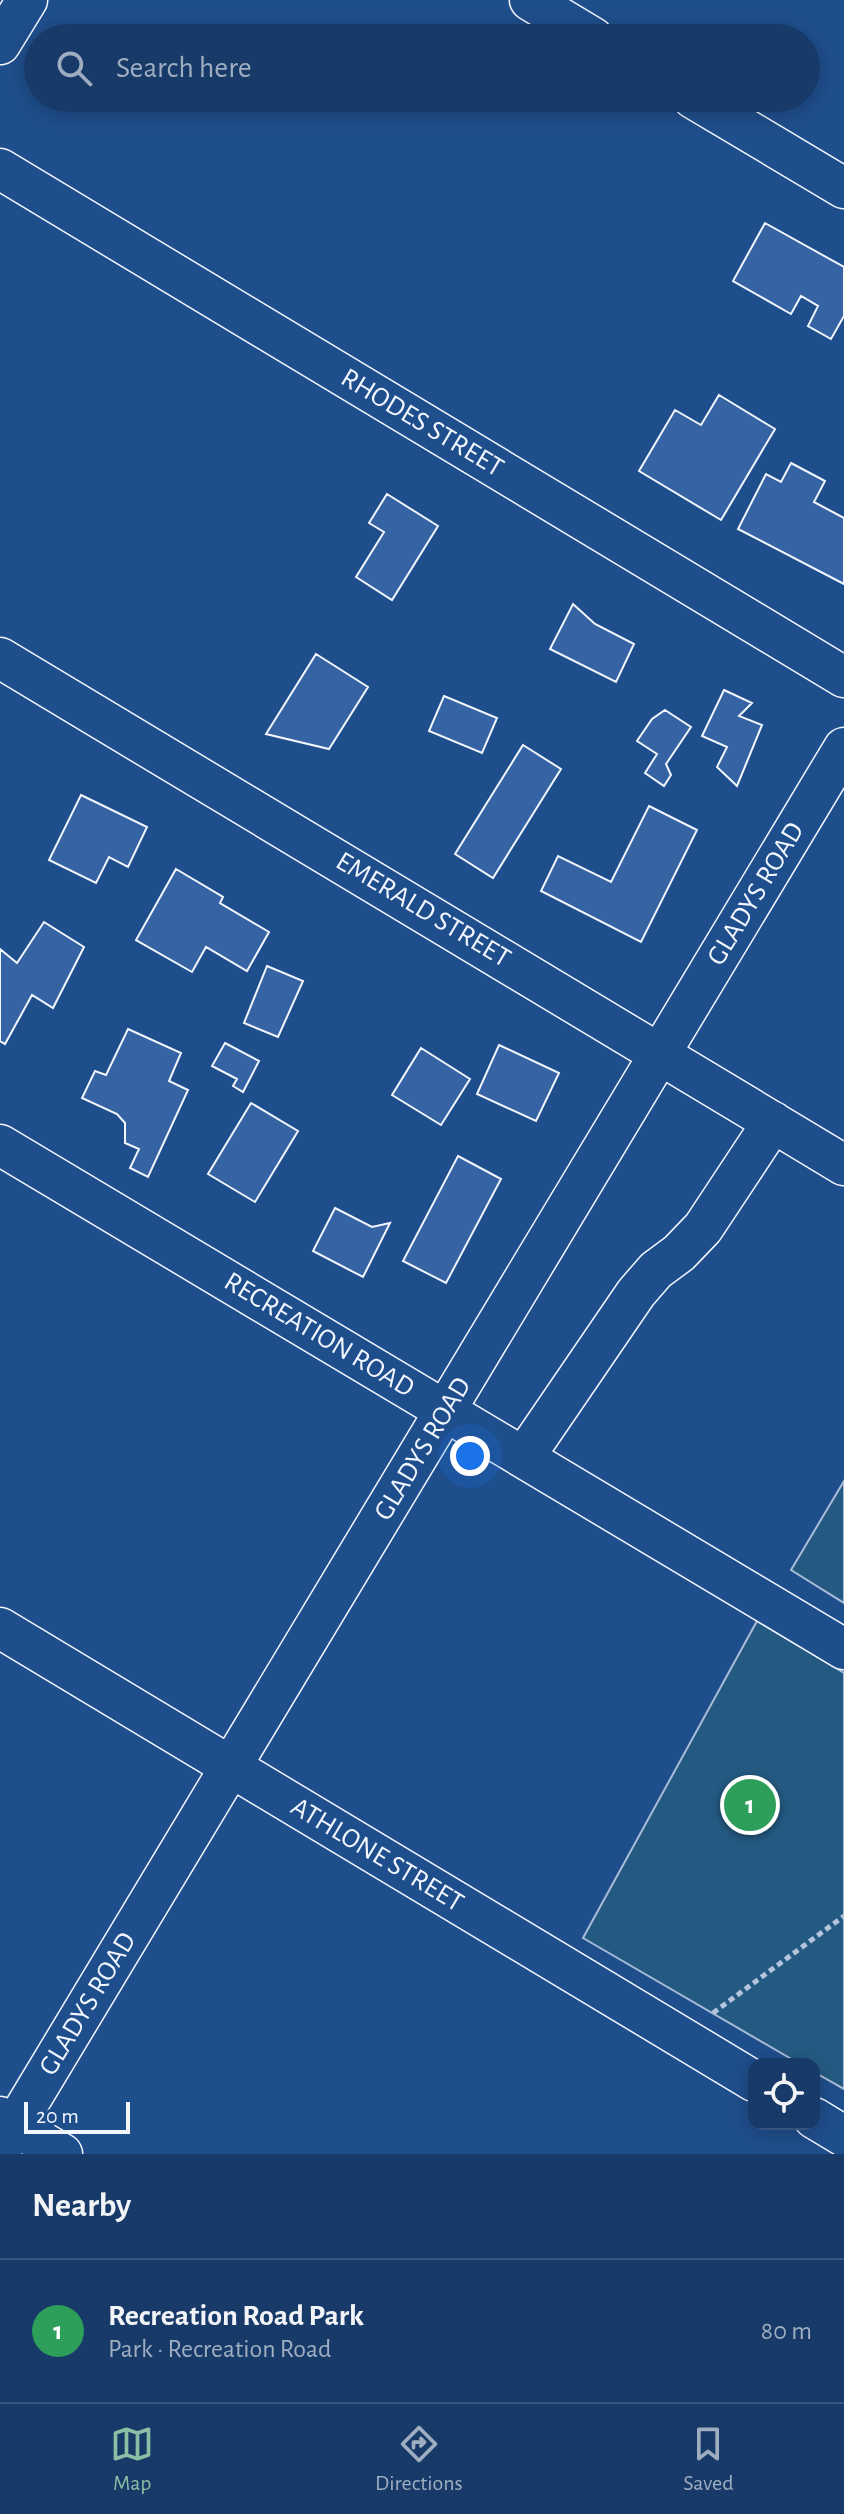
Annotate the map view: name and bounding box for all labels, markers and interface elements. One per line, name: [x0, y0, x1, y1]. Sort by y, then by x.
search box: [24, 24, 820, 112]
icon: search: [52, 46, 96, 90]
text: Search here: [116, 53, 252, 83]
street label: RHODES STREET: [336, 364, 508, 483]
street label: GLADYS ROAD: [702, 818, 810, 970]
street label: EMERALD STREET: [331, 847, 515, 973]
street label: RECREATION ROAD: [219, 1267, 419, 1403]
street label: GLADYS ROAD: [369, 1373, 477, 1525]
your location: [450, 1436, 490, 1476]
pin: 1: [724, 1775, 776, 1835]
street label: ATHLONE STREET: [286, 1793, 468, 1918]
street label: GLADYS ROAD: [34, 1928, 142, 2080]
map controls: [748, 2058, 820, 2130]
button: locate: [748, 2058, 820, 2130]
scale bar: [24, 2098, 130, 2134]
text: 20 m: [36, 2105, 79, 2127]
text: Nearby: [32, 2189, 131, 2223]
text: Recreation Road Park: [108, 2301, 364, 2331]
text: 1: [53, 2318, 63, 2344]
text: 80 m: [761, 2318, 812, 2344]
text: Park · Recreation Road: [108, 2336, 332, 2362]
tab: Map: [110, 2422, 154, 2496]
tab: Directions: [375, 2422, 463, 2496]
tab: Saved: [683, 2422, 734, 2496]

